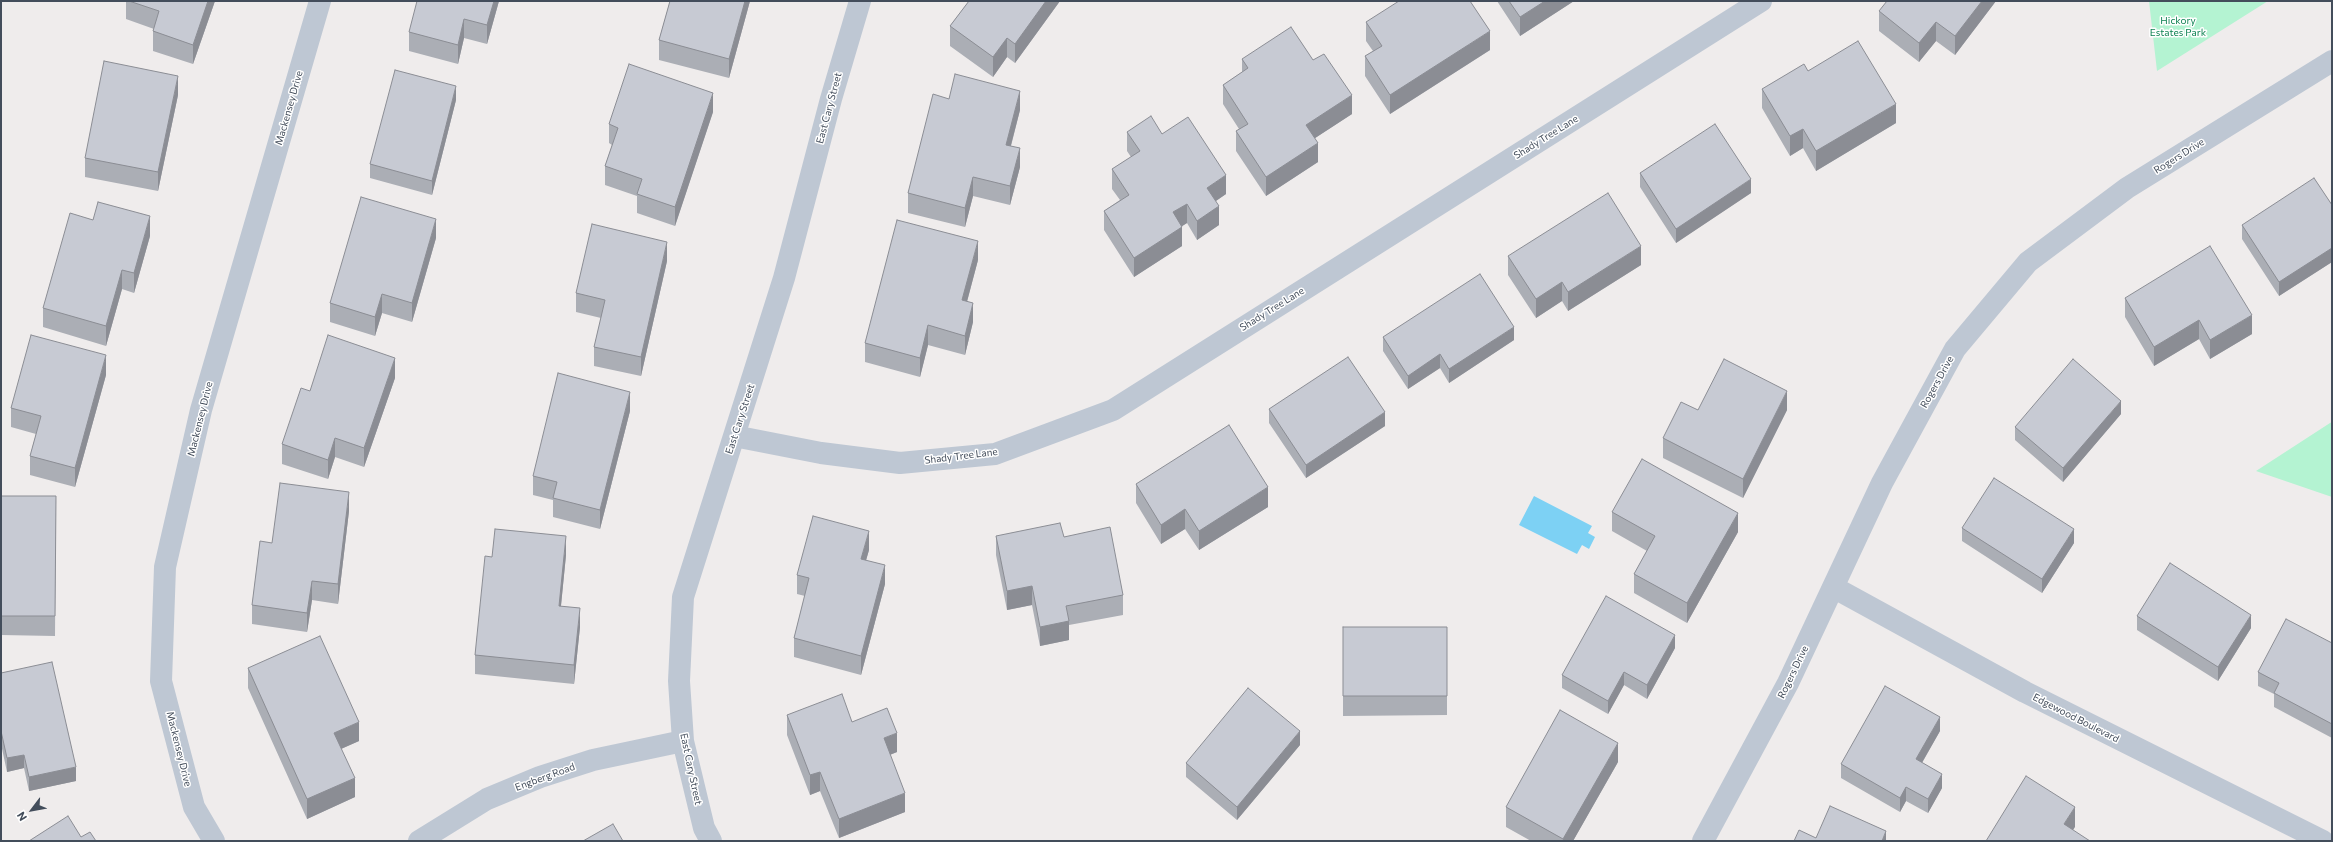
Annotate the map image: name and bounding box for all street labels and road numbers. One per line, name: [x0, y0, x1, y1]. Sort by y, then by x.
street label: Mackensey Drive: [273, 69, 305, 147]
street label: East Cary Street: [814, 71, 844, 145]
street label: Shady Tree Lane: [1512, 112, 1580, 162]
street label: Rogers Drive: [2151, 136, 2207, 176]
street label: Shady Tree Lane: [1238, 284, 1306, 334]
street label: Rogers Drive: [1918, 354, 1956, 410]
street label: Mackensey Drive: [185, 380, 215, 458]
street label: East Cary Street: [723, 382, 757, 456]
street label: Shady Tree Lane: [924, 446, 998, 466]
street label: Rogers Drive: [1775, 644, 1811, 700]
street label: Edgewood Boulevard: [2031, 691, 2121, 745]
street label: Mackensey Drive: [164, 710, 194, 788]
street label: East Cary Street: [678, 732, 704, 806]
street label: Engberg Road: [513, 761, 577, 793]

